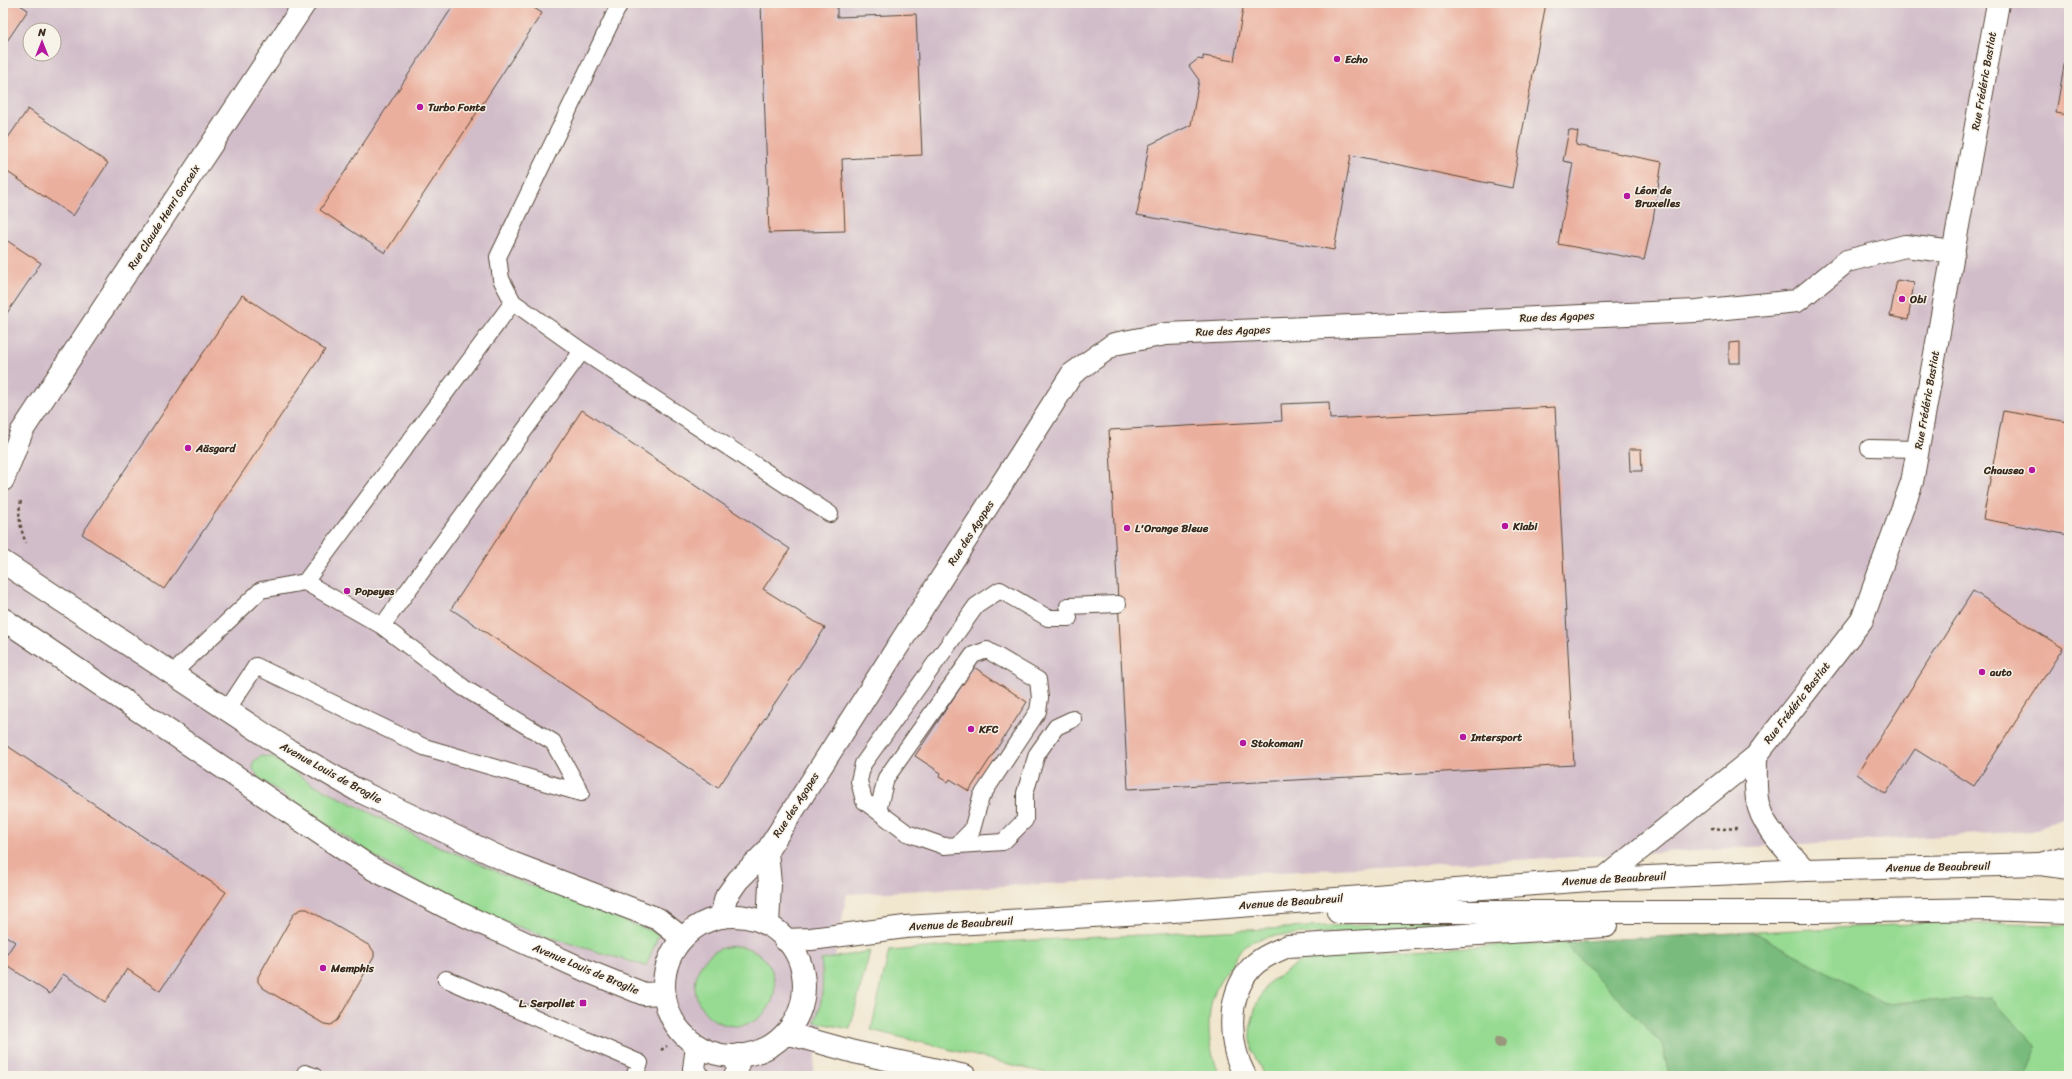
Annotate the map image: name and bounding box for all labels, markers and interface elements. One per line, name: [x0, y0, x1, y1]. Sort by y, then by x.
north arrow: [22, 22, 62, 62]
text: N: [37, 23, 46, 42]
street label: Rue Frédéric Bastiat: [1966, 30, 2002, 132]
place label: Echo: [1345, 50, 1368, 69]
marker: Echo: [1332, 54, 1342, 64]
place label: Turbo Fonte: [428, 98, 486, 117]
marker: Turbo Fonte: [415, 102, 425, 112]
street label: Rue Claude Henri Gorceix: [123, 160, 206, 274]
place label: Léon de Bruxelles: [1635, 181, 1681, 213]
marker: Léon de Bruxelles: [1622, 191, 1632, 201]
place label: Obi: [1909, 290, 1927, 309]
marker: Obi: [1897, 294, 1907, 304]
street label: Rue des Agapes: [1519, 306, 1596, 328]
street label: Rue des Agapes: [1195, 320, 1272, 342]
street label: Rue Frédéric Bastiat: [1909, 349, 1945, 451]
place label: Aäsgard: [195, 439, 236, 458]
marker: Aäsgard: [183, 443, 193, 453]
place label: Chausea: [1983, 461, 2024, 480]
marker: Chausea: [2027, 465, 2037, 475]
street label: Rue des Agapes: [943, 496, 1000, 570]
place label: Kiabi: [1512, 517, 1538, 536]
place label: L'Orange Bleue: [1135, 519, 1209, 538]
marker: Kiabi: [1500, 521, 1510, 531]
marker: L'Orange Bleue: [1122, 523, 1132, 533]
place label: Popeyes: [355, 582, 395, 601]
marker: Popeyes: [342, 586, 352, 596]
street label: Rue Frédéric Bastiat: [1759, 658, 1835, 748]
place label: auto: [1989, 663, 2012, 682]
marker: auto: [1977, 667, 1987, 677]
place label: KFC: [978, 720, 999, 739]
marker: KFC: [966, 724, 976, 734]
place label: Intersport: [1470, 728, 1522, 747]
marker: Intersport: [1458, 732, 1468, 742]
place label: Stokomani: [1250, 734, 1304, 753]
street label: Avenue Louis de Broglie: [276, 737, 386, 809]
marker: Stokomani: [1238, 738, 1248, 748]
street label: Rue des Agapes: [768, 768, 825, 842]
street label: Avenue de Beaubreuil: [1885, 857, 1991, 877]
street label: Avenue de Beaubreuil: [1560, 867, 1668, 891]
street label: Avenue de Beaubreuil: [1237, 889, 1345, 915]
street label: Avenue de Beaubreuil: [907, 912, 1015, 936]
street label: Avenue Louis de Broglie: [529, 938, 643, 1000]
place label: Memphis: [330, 959, 375, 978]
marker: Memphis: [318, 963, 328, 973]
place label: L. Serpollet: [519, 994, 575, 1013]
marker: L. Serpollet: [578, 998, 588, 1008]

